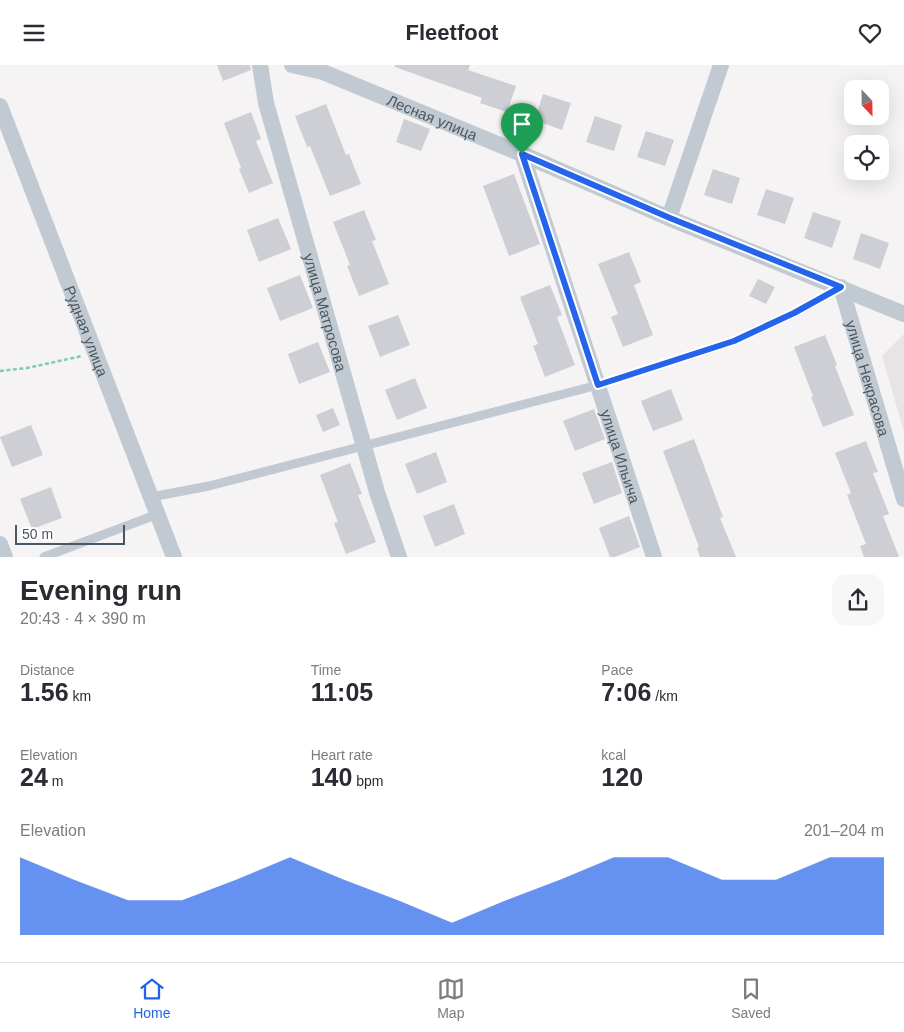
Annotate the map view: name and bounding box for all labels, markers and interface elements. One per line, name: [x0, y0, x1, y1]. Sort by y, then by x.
icon: menu: [20, 19, 48, 47]
icon: heart: [856, 19, 884, 47]
text: Fleetfoot: [406, 20, 498, 45]
north arrow: [844, 80, 889, 125]
map controls: [844, 80, 889, 180]
street label: Лесная улица: [385, 91, 480, 143]
pin: [501, 103, 543, 154]
icon: arrive: [508, 110, 536, 138]
button: locate: [844, 135, 889, 180]
street label: улица Матросова: [301, 251, 351, 374]
street label: Рудная улица: [62, 283, 112, 379]
street label: улица Некрасова: [843, 318, 893, 439]
street label: улица Ильича: [598, 407, 644, 506]
scale bar: [15, 522, 125, 545]
text: 50 m: [22, 526, 53, 542]
button: share: [832, 574, 884, 626]
text: Evening run: [20, 575, 182, 606]
text: 20:43 · 4 × 390 m: [20, 610, 146, 627]
text: Distance: [20, 662, 74, 678]
text: Time: [311, 662, 341, 678]
text: Pace: [601, 662, 633, 678]
text: 1.56: [20, 678, 69, 706]
text: 11:05: [311, 678, 373, 706]
text: 7:06: [601, 678, 651, 706]
text: km: [69, 688, 91, 704]
text: /km: [651, 688, 678, 704]
text: Elevation: [20, 747, 78, 763]
text: Heart rate: [311, 747, 373, 763]
text: kcal: [601, 747, 626, 763]
text: 24: [20, 763, 48, 791]
text: 140: [311, 763, 352, 791]
text: 120: [601, 763, 643, 791]
text: m: [48, 773, 63, 789]
text: bpm: [352, 773, 384, 789]
text: Elevation: [20, 822, 86, 839]
text: 201–204 m: [804, 822, 884, 839]
tab: Home: [133, 975, 171, 1021]
tab: Map: [437, 975, 465, 1021]
tab: Saved: [731, 975, 771, 1021]

